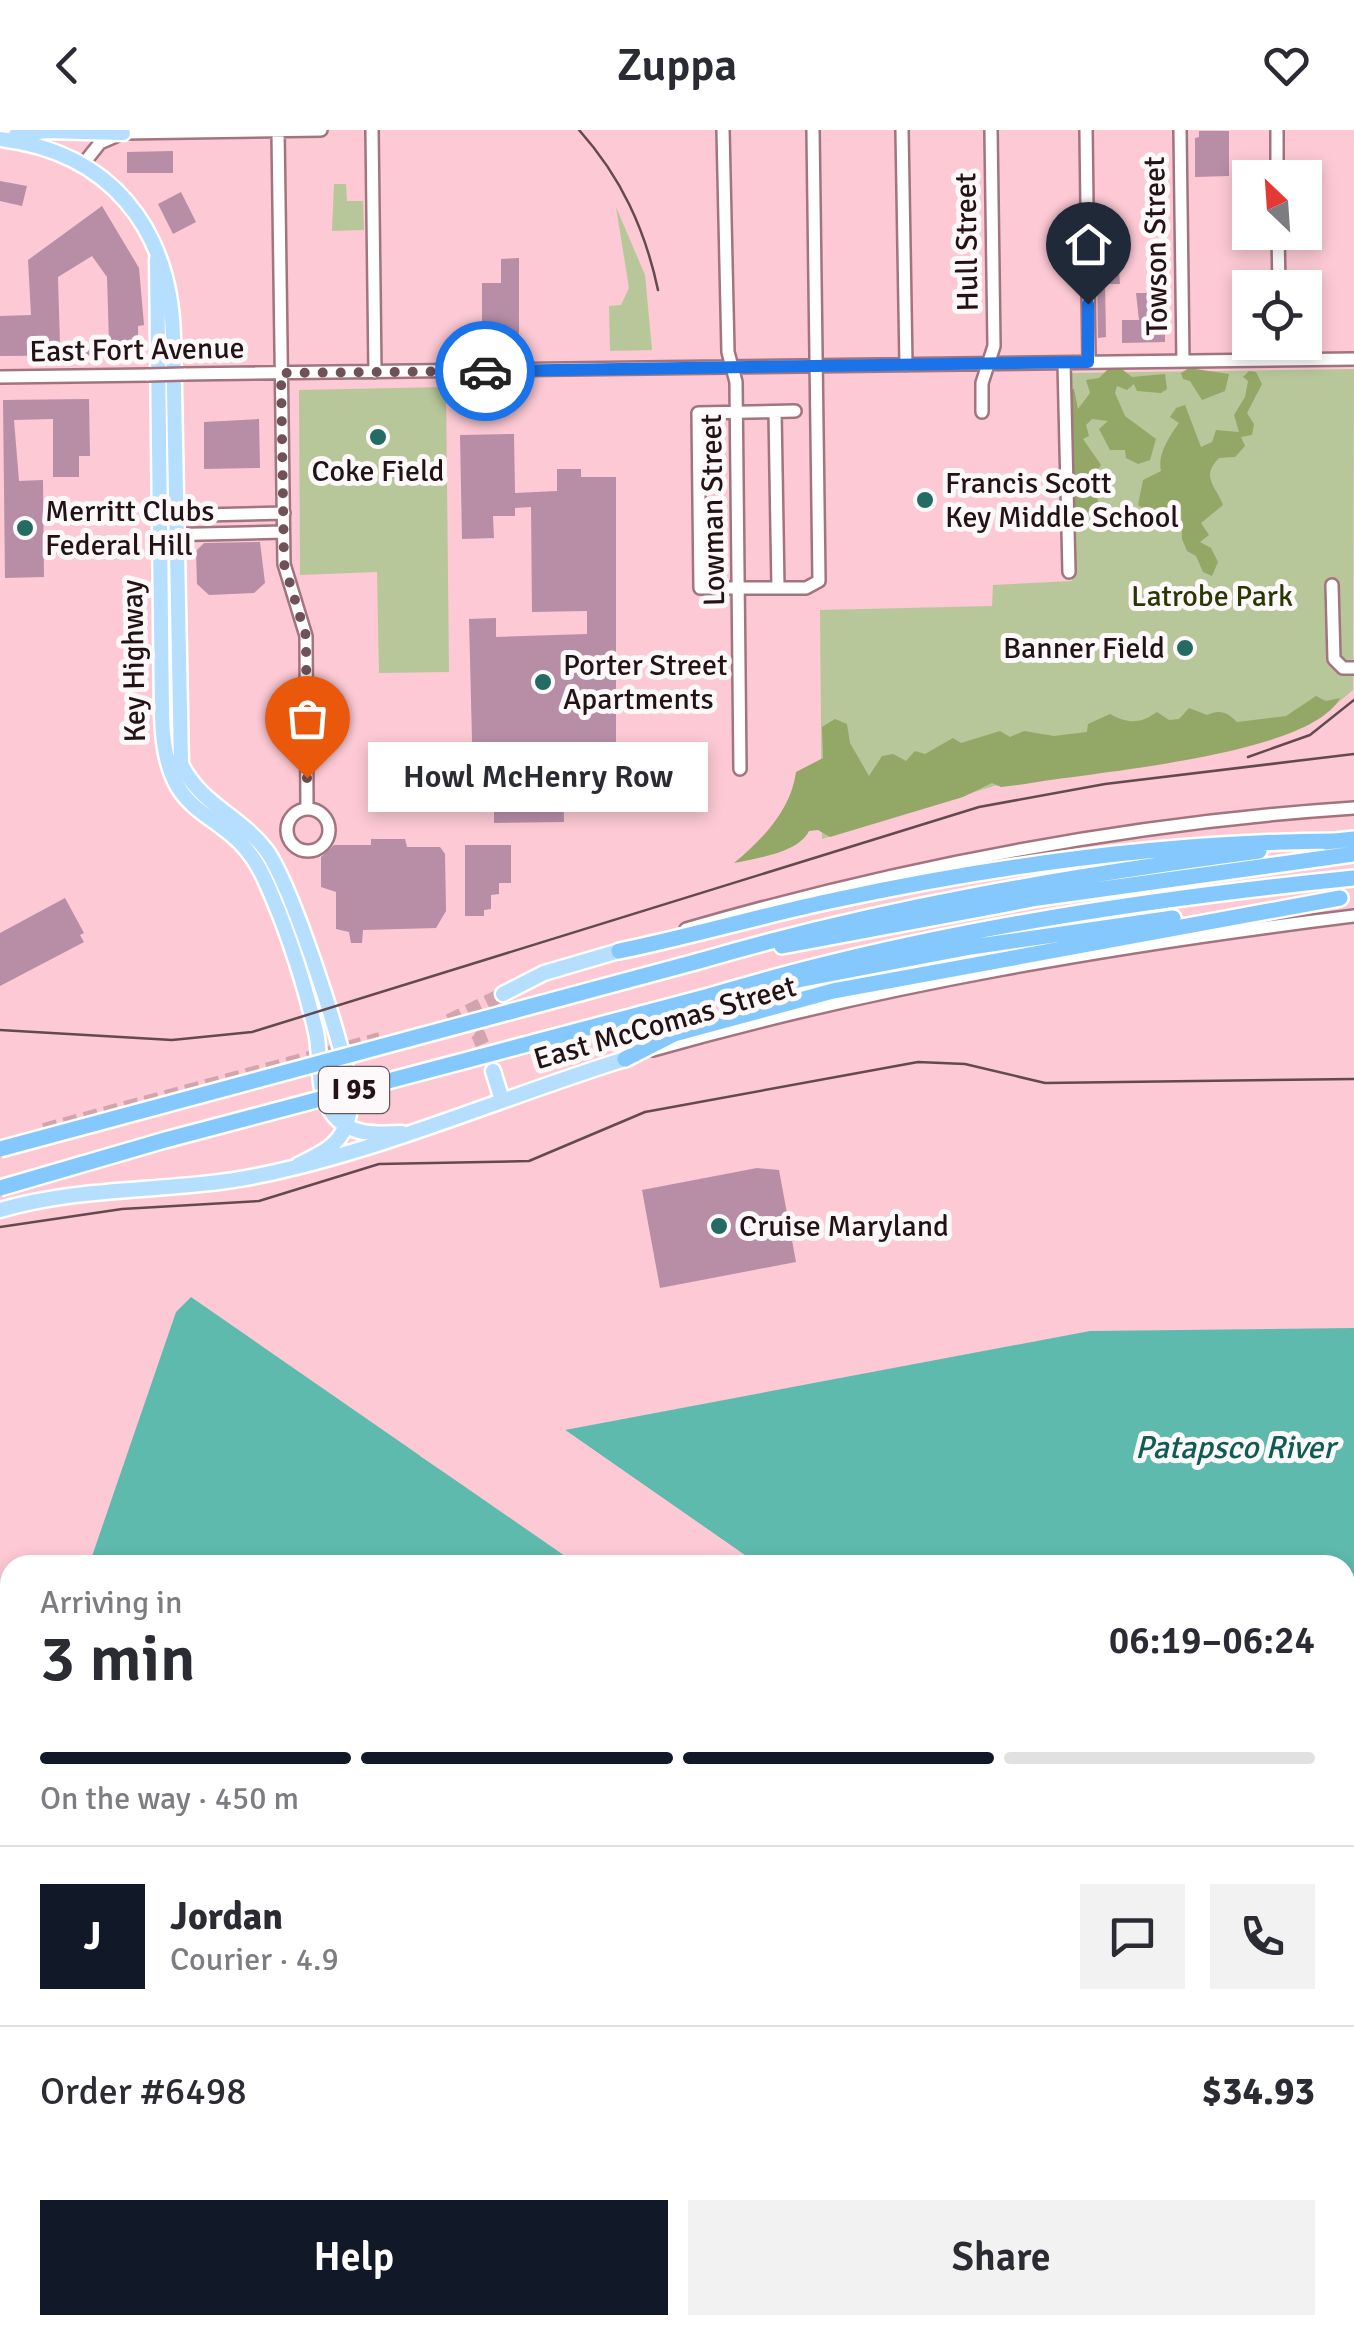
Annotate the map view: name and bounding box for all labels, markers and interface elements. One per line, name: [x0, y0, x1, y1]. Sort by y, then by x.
icon: back: [40, 38, 95, 93]
text: Zuppa: [617, 38, 737, 93]
icon: heart: [1259, 38, 1314, 93]
street label: Towson Street: [1136, 156, 1176, 336]
north arrow: [1232, 160, 1322, 250]
map controls: [1232, 160, 1322, 360]
street label: Hull Street: [947, 172, 987, 312]
pin: [1046, 202, 1131, 305]
icon: home: [1061, 217, 1116, 272]
button: locate: [1232, 270, 1322, 360]
courier: [435, 321, 535, 421]
street label: East Fort Avenue: [29, 330, 245, 370]
icon: car: [458, 344, 513, 399]
street label: Lowman Street: [693, 414, 733, 606]
marker: Coke Field: [367, 426, 389, 448]
place label: Coke Field: [312, 453, 444, 490]
place label: Francis Scott Key Middle School: [945, 465, 1179, 536]
marker: Francis Scott Key Middle School: [914, 489, 936, 511]
place label: Merritt Clubs Federal Hill: [45, 493, 214, 564]
marker: Merritt Clubs Federal Hill: [14, 517, 36, 539]
park label: Latrobe Park: [1131, 578, 1293, 615]
street label: Key Highway: [114, 579, 154, 743]
place label: Banner Field: [1003, 630, 1165, 667]
marker: Banner Field: [1174, 637, 1196, 659]
place label: Porter Street Apartments: [563, 647, 728, 718]
marker: Porter Street Apartments: [532, 671, 554, 693]
pin: [265, 676, 350, 779]
icon: bag: [280, 691, 335, 746]
callout: Howl McHenry Row: [367, 743, 707, 813]
text: Howl McHenry Row: [403, 757, 673, 796]
street label: East McComas Street: [530, 968, 800, 1078]
road number: I 95: [319, 1067, 389, 1113]
place label: Cruise Maryland: [739, 1208, 949, 1245]
marker: Cruise Maryland: [708, 1215, 730, 1237]
water label: Patapsco River: [1135, 1428, 1339, 1467]
text: Arriving in: [40, 1583, 182, 1622]
text: 06:19–06:24: [1109, 1617, 1315, 1664]
text: 3 min: [40, 1619, 196, 1699]
text: On the way · 450 m: [40, 1779, 299, 1818]
button: chat: [1080, 1884, 1185, 1989]
button: phone: [1210, 1884, 1315, 1989]
text: Jordan: [170, 1893, 283, 1940]
text: J: [84, 1913, 101, 1960]
text: Courier · 4.9: [170, 1940, 339, 1979]
text: Order #6498: [40, 2068, 247, 2115]
text: $34.93: [1202, 2068, 1315, 2115]
button: Help: [40, 2200, 668, 2315]
button: Share: [688, 2200, 1315, 2315]

